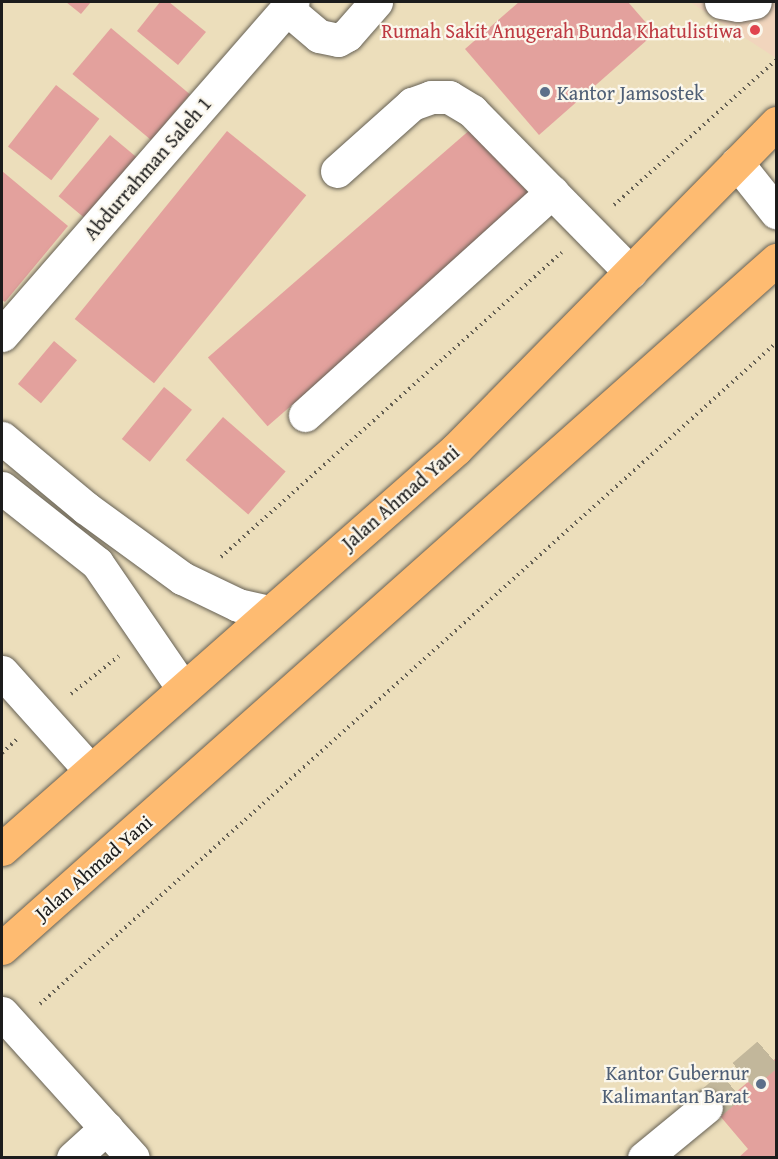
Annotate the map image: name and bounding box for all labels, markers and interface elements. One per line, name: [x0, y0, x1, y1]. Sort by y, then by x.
place label: Rumah Sakit Anugerah Bunda Khatulistiwa: [382, 18, 742, 42]
marker: Rumah Sakit Anugerah Bunda Khatulistiwa: [746, 21, 764, 39]
place label: Kantor Jamsostek: [557, 80, 704, 104]
marker: Kantor Jamsostek: [538, 85, 552, 99]
street label: Abdurrahman Saleh 1: [78, 92, 216, 244]
street label: Jalan Ahmad Yani: [336, 439, 464, 555]
street label: Jalan Ahmad Yani: [29, 809, 157, 925]
place label: Kantor Gubernur Kalimantan Barat: [602, 1060, 749, 1107]
marker: Kantor Gubernur Kalimantan Barat: [754, 1077, 768, 1091]

